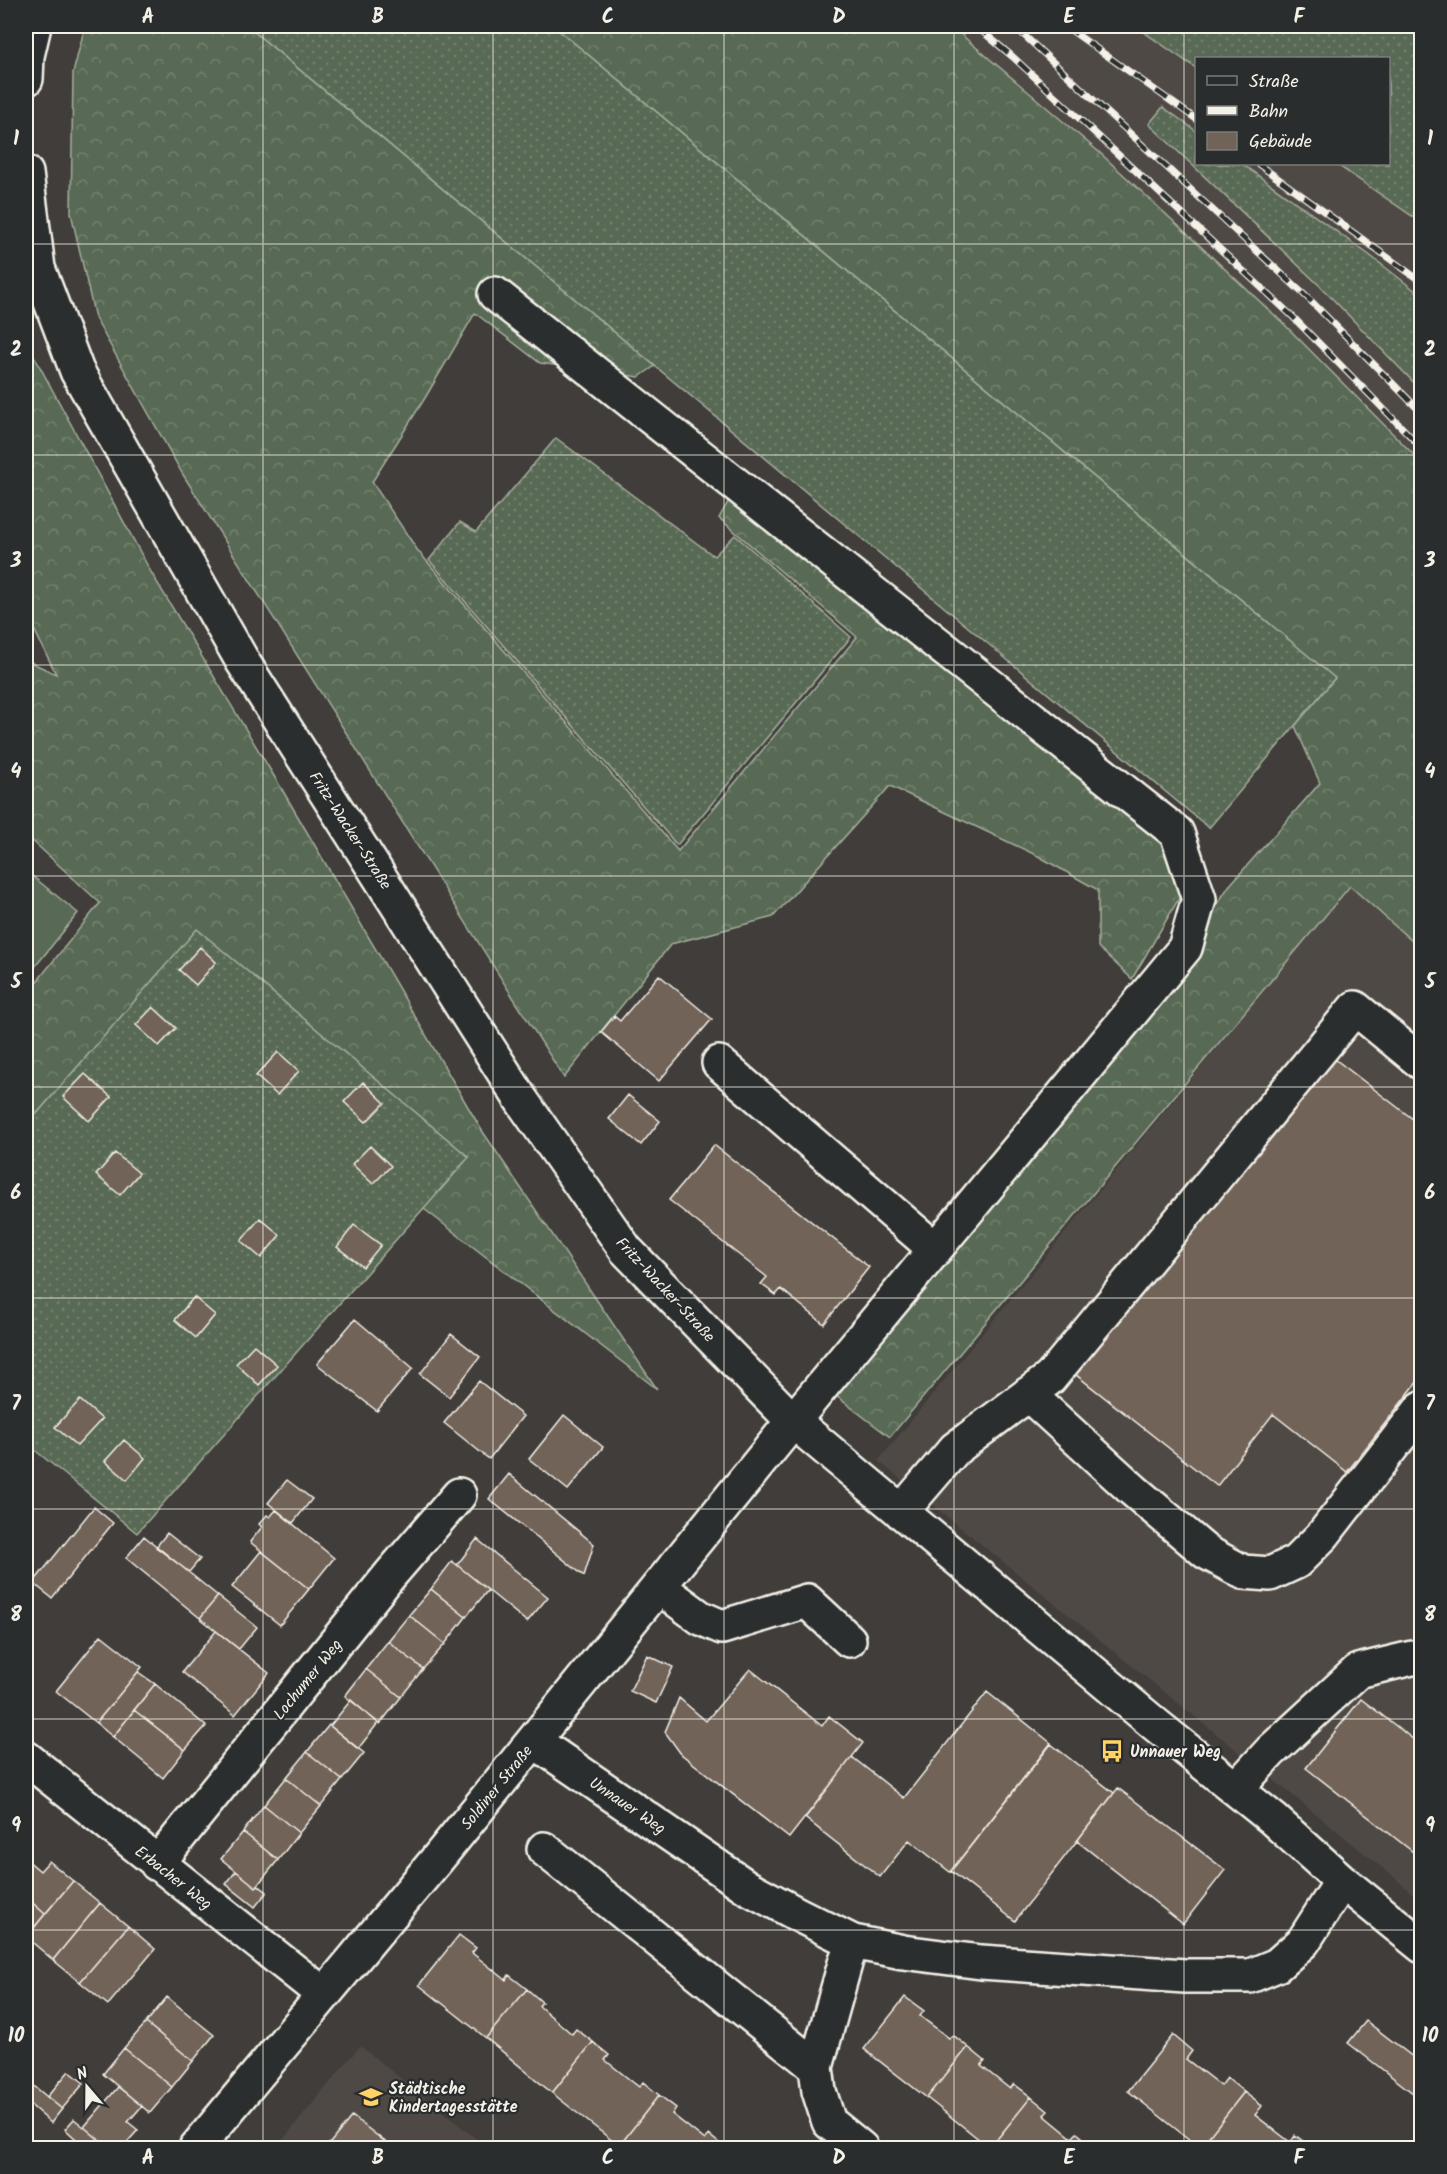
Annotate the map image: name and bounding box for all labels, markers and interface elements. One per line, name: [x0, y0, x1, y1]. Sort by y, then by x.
text: A: [142, 2, 154, 34]
text: B: [372, 2, 384, 34]
text: C: [602, 2, 614, 34]
text: D: [832, 2, 846, 34]
text: E: [1063, 2, 1075, 34]
text: F: [1294, 2, 1306, 34]
legend: [1195, 57, 1390, 165]
text: Straße: [1249, 68, 1299, 97]
text: Bahn: [1249, 98, 1288, 127]
text: 1: [13, 124, 19, 156]
text: 1: [1427, 124, 1433, 156]
text: Gebäude: [1249, 128, 1312, 157]
text: 2: [10, 335, 22, 367]
text: 2: [1424, 335, 1436, 367]
text: 3: [10, 546, 22, 578]
text: 3: [1424, 546, 1436, 578]
text: 4: [11, 757, 22, 789]
text: 4: [1425, 757, 1436, 789]
street label: Fritz-Wacker-Straße: [302, 767, 397, 895]
text: 5: [10, 967, 23, 999]
text: 5: [1424, 967, 1437, 999]
text: 6: [11, 1178, 22, 1210]
text: 6: [1425, 1178, 1436, 1210]
street label: Fritz-Wacker-Straße: [609, 1232, 721, 1348]
text: 7: [11, 1389, 21, 1421]
text: 7: [1425, 1389, 1435, 1421]
text: 8: [10, 1600, 22, 1632]
text: 8: [1424, 1600, 1436, 1632]
street label: Lochumer Weg: [268, 1634, 349, 1726]
bus stop icon: Unnauer Weg: [1099, 1738, 1125, 1764]
street label: Soldiner Straße: [455, 1740, 539, 1836]
place label: Unnauer Weg: [1130, 1740, 1221, 1765]
street label: Unnauer Weg: [584, 1771, 671, 1841]
text: 9: [11, 1811, 21, 1843]
text: 9: [1425, 1811, 1435, 1843]
street label: Erbacher Weg: [129, 1840, 217, 1917]
text: 10: [8, 2021, 25, 2053]
text: 10: [1422, 2021, 1439, 2053]
north arrow: [57, 2057, 117, 2117]
text: N: [73, 2061, 91, 2088]
place label: Städtische Kindertagesstätte: [389, 2077, 518, 2120]
school or university icon: Städtische Kindertagesstätte: [358, 2084, 384, 2110]
text: A: [142, 2143, 154, 2174]
text: B: [372, 2143, 384, 2174]
text: C: [602, 2143, 614, 2174]
text: D: [832, 2143, 846, 2174]
text: E: [1063, 2143, 1075, 2174]
text: F: [1294, 2143, 1306, 2174]

